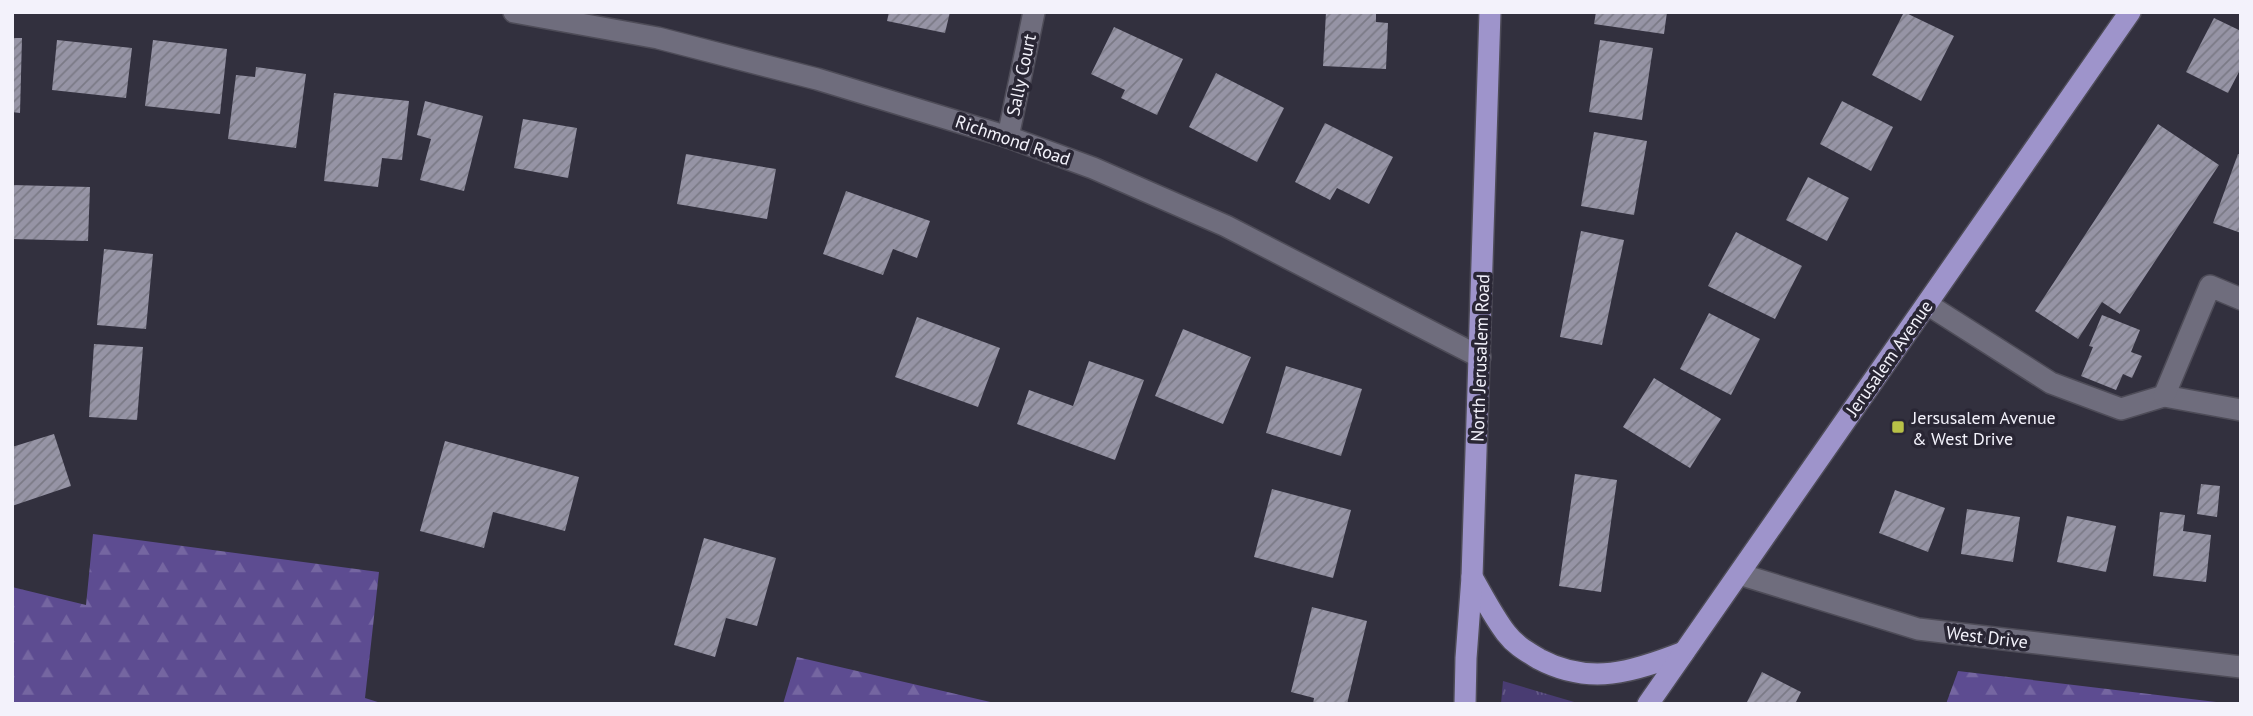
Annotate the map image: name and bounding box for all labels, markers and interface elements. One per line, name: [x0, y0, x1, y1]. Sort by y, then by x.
street label: Sally Court: [1001, 32, 1041, 118]
street label: Richmond Road: [952, 110, 1074, 170]
street label: North Jerusalem Road: [1466, 274, 1494, 442]
street label: Jerusalem Avenue: [1840, 296, 1937, 421]
place label: Jersusalem Avenue & West Drive: [1911, 406, 2056, 450]
marker: Jersusalem Avenue & West Drive: [1890, 419, 1906, 435]
street label: West Drive: [1945, 621, 2029, 653]

